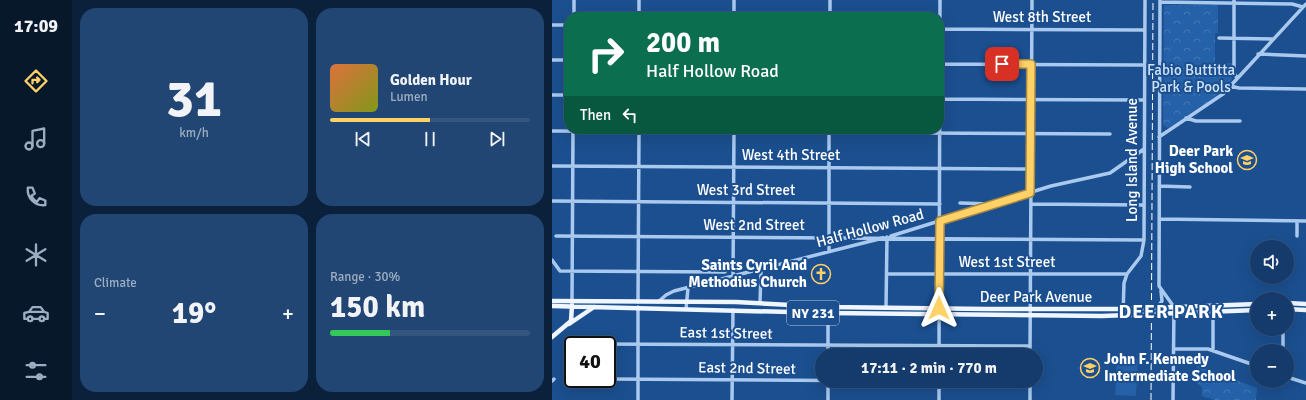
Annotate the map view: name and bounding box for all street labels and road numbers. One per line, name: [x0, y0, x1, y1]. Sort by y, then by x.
street label: West 8th Street: [993, 8, 1091, 26]
street label: Long Island Avenue: [1123, 98, 1141, 222]
street label: West 4th Street: [742, 146, 840, 164]
street label: West 3rd Street: [697, 181, 795, 199]
street label: Half Hollow Road: [814, 205, 926, 251]
street label: West 2nd Street: [703, 216, 805, 234]
street label: West 1st Street: [958, 253, 1056, 271]
street label: Deer Park Avenue: [980, 288, 1092, 306]
road number: NY 231: [787, 301, 839, 325]
street label: East 1st Street: [679, 323, 773, 343]
street label: East 2nd Street: [698, 358, 796, 378]

